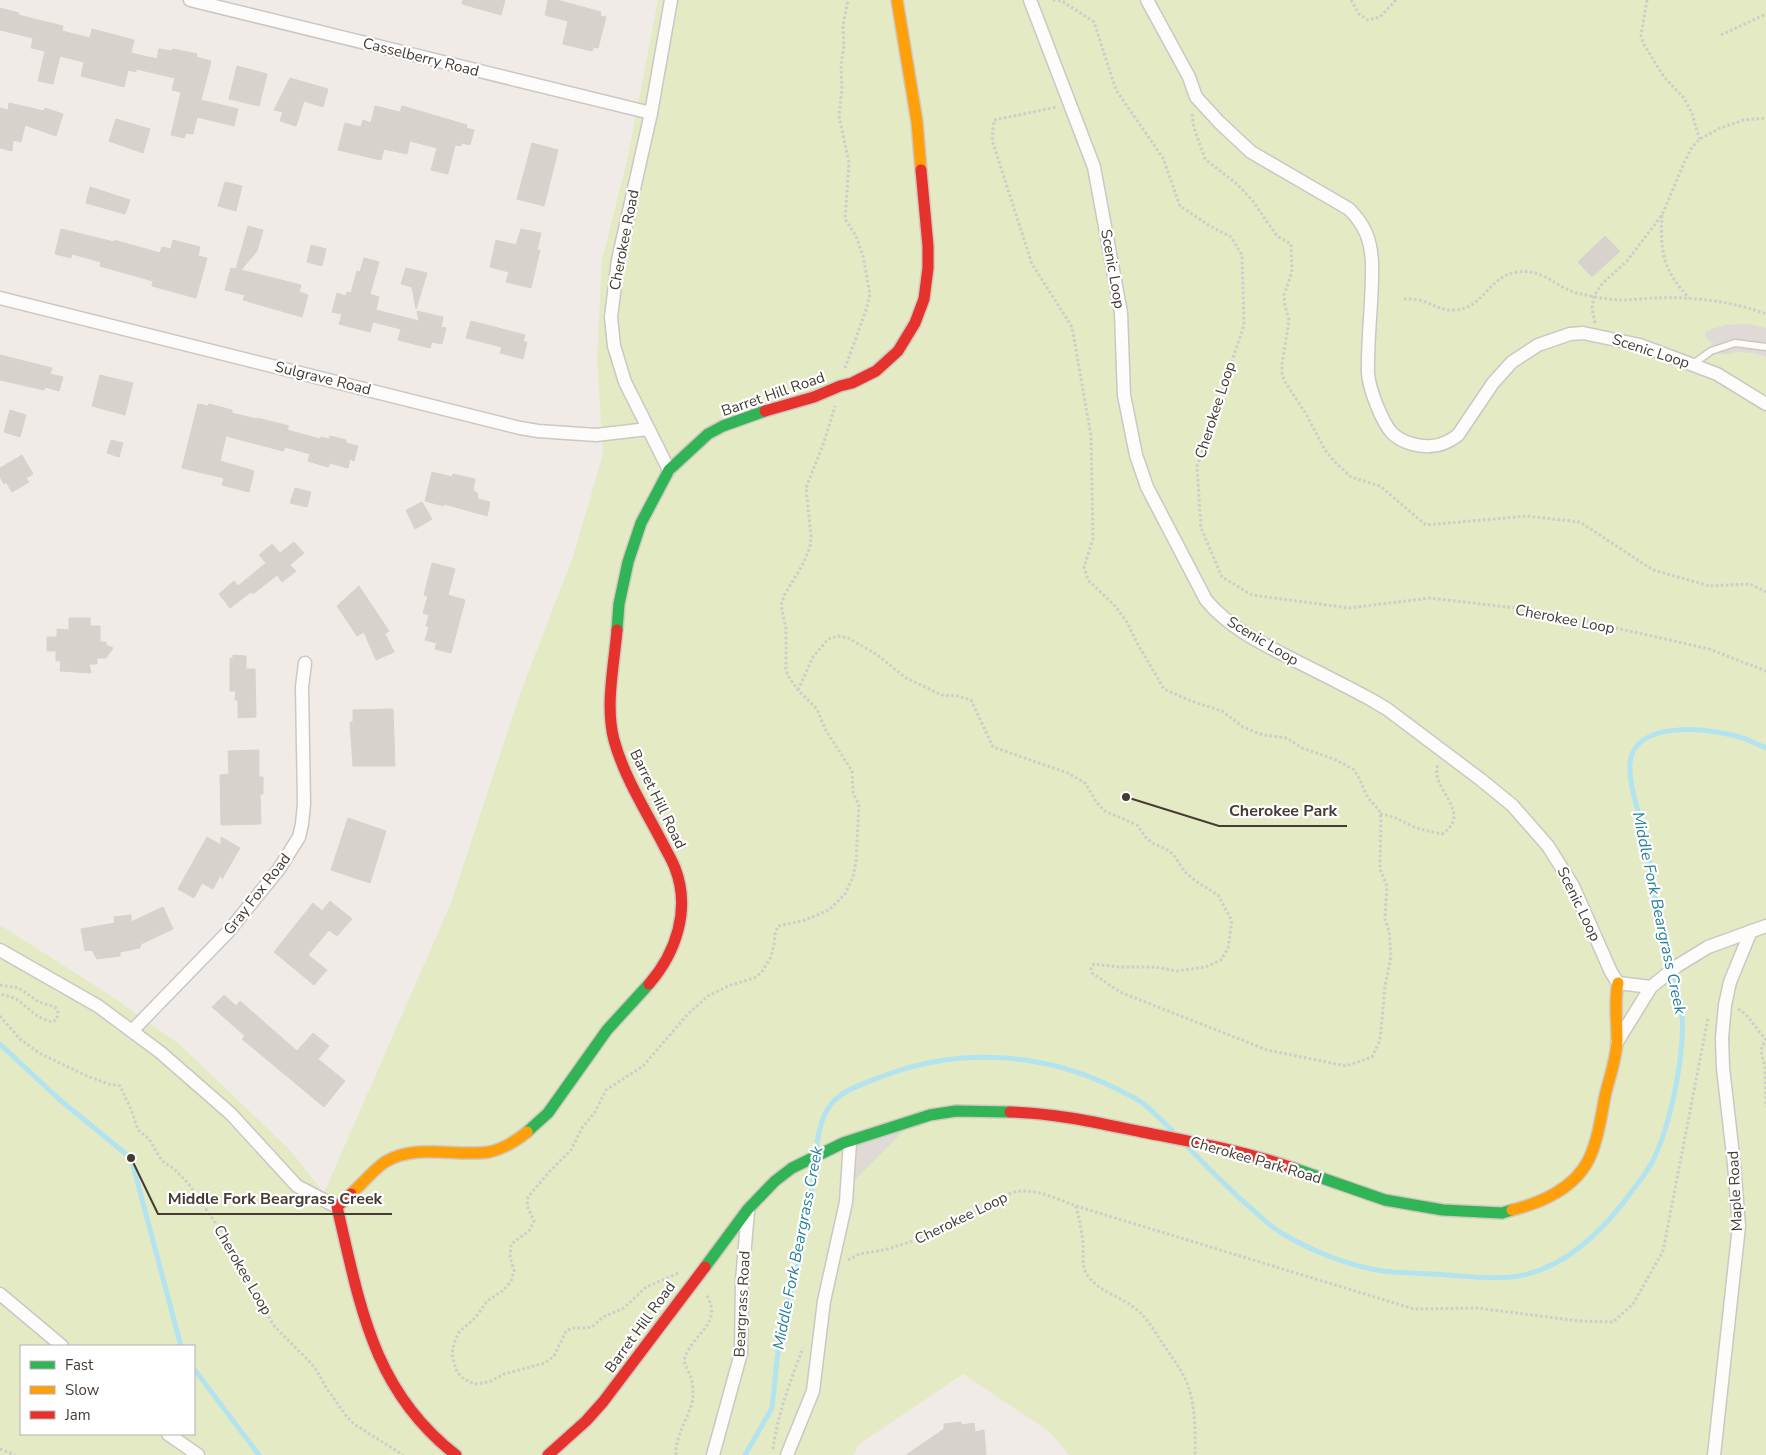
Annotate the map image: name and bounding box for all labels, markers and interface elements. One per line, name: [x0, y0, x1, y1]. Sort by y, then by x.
street label: Casselberry Road: [361, 33, 481, 81]
street label: Cherokee Road: [604, 188, 644, 292]
street label: Scenic Loop: [1096, 228, 1130, 311]
street label: Scenic Loop: [1610, 329, 1693, 373]
street label: Sulgrave Road: [273, 356, 373, 400]
street label: Cherokee Loop: [1190, 359, 1240, 461]
street label: Barret Hill Road: [719, 367, 827, 421]
street label: Cherokee Loop: [1514, 600, 1617, 638]
street label: Scenic Loop: [1223, 612, 1303, 670]
street label: Barret Hill Road: [625, 746, 691, 852]
callout: Cherokee Park: [1219, 795, 1347, 826]
text: Cherokee Park: [1229, 800, 1337, 822]
water label: Middle Fork Beargrass Creek: [1627, 810, 1691, 1017]
street label: Gray Fox Road: [219, 849, 295, 939]
street label: Scenic Loop: [1552, 864, 1606, 945]
street label: Cherokee Park Road: [1188, 1132, 1324, 1188]
water label: Middle Fork Beargrass Creek: [768, 1144, 829, 1351]
street label: Maple Road: [1723, 1150, 1747, 1232]
callout: Middle Fork Beargrass Creek: [158, 1183, 392, 1214]
street label: Cherokee Loop: [911, 1187, 1011, 1249]
text: Middle Fork Beargrass Creek: [168, 1188, 383, 1210]
street label: Cherokee Loop: [209, 1221, 277, 1319]
street label: Beargrass Road: [729, 1250, 755, 1358]
street label: Barret Hill Road: [600, 1277, 680, 1377]
legend: [20, 1345, 195, 1435]
text: Fast: [65, 1355, 94, 1375]
text: Slow: [65, 1380, 100, 1400]
text: Jam: [64, 1405, 91, 1425]

